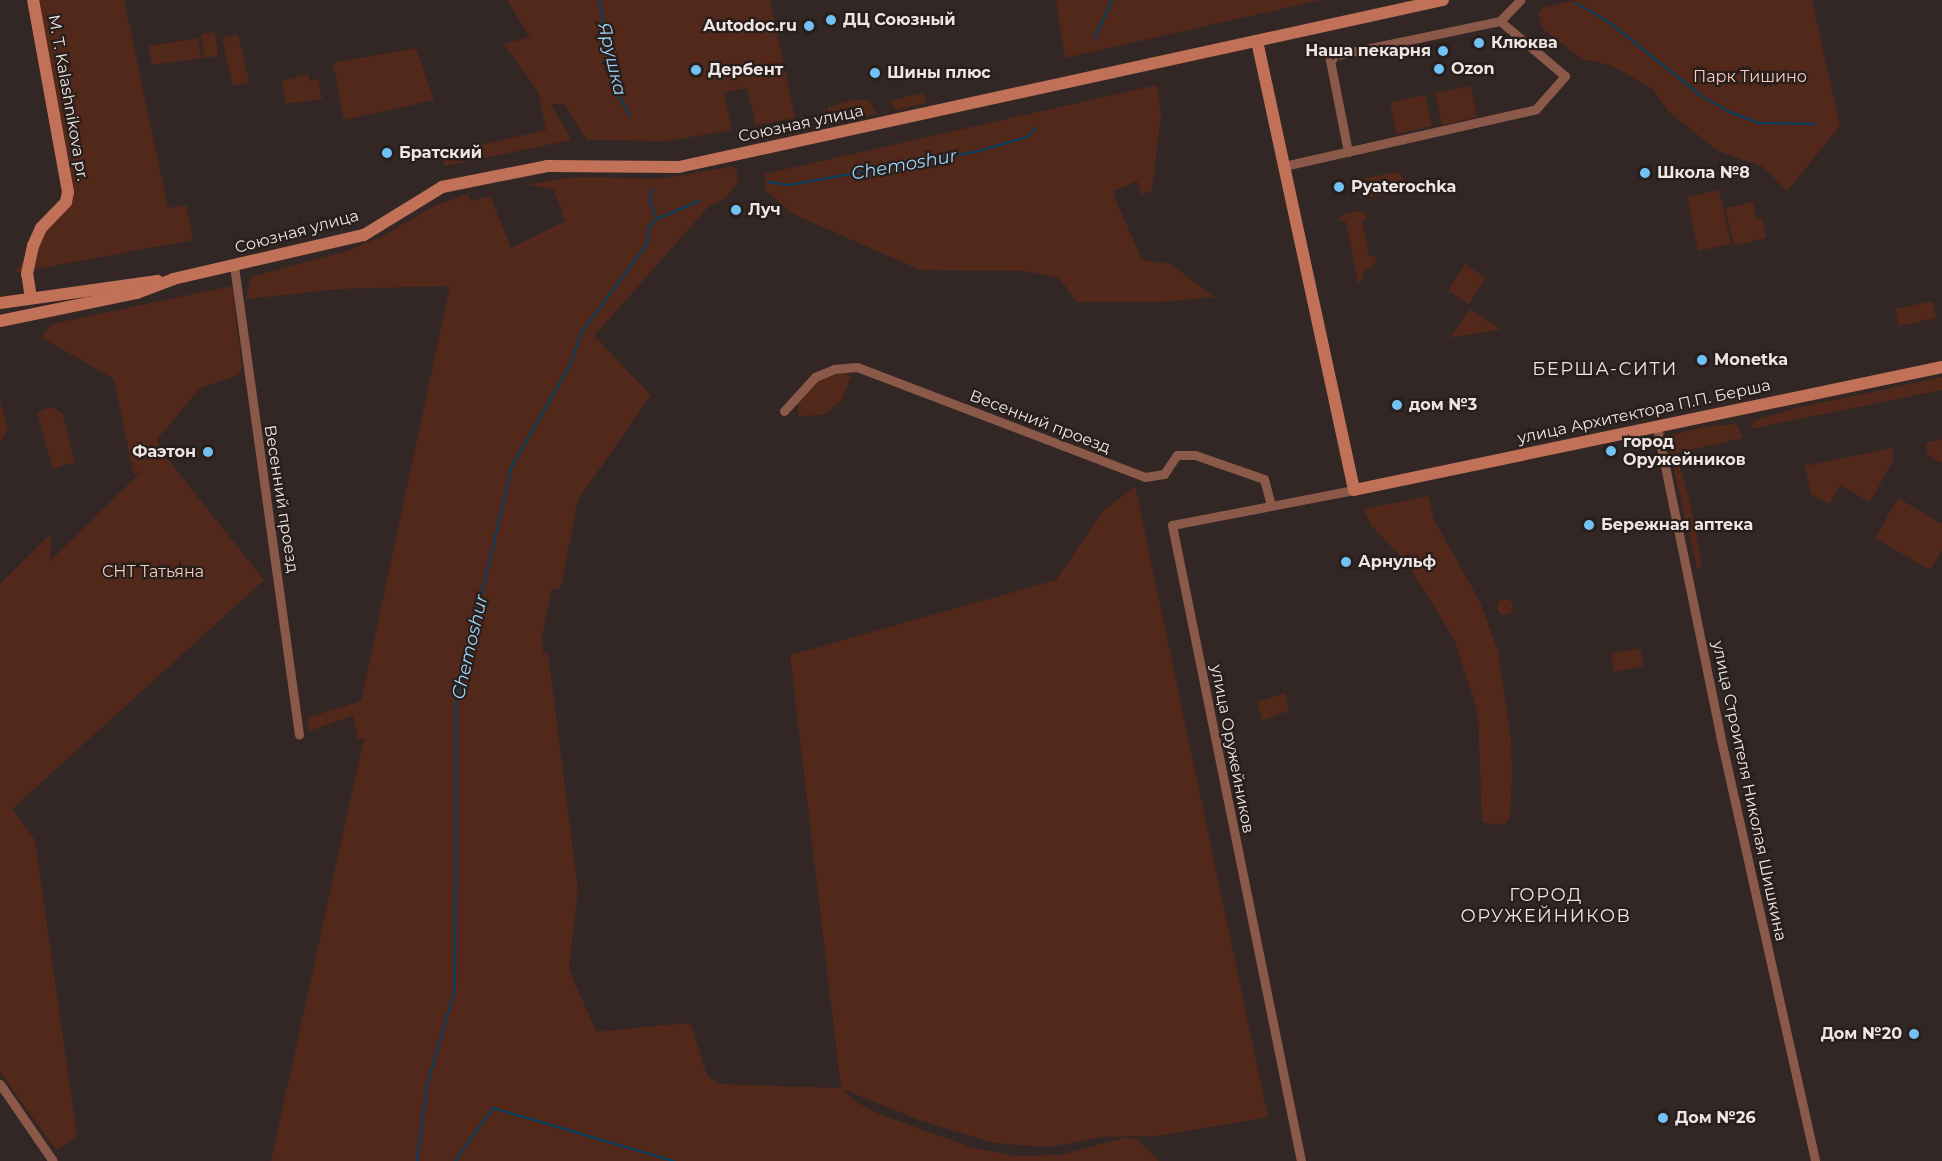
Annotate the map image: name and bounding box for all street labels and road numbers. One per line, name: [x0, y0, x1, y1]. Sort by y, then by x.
street label: M. T. Kalashnikova pr.: [44, 13, 92, 183]
street label: Союзная улица: [737, 101, 865, 147]
street label: Союзная улица: [233, 206, 361, 258]
street label: улица Архитектора П.П. Берша: [1516, 376, 1772, 448]
street label: Весенний проезд: [967, 386, 1113, 458]
street label: Весенний проезд: [260, 424, 302, 574]
street label: улица Строителя Николая Шишкина: [1708, 639, 1790, 943]
street label: улица Оружейников: [1206, 663, 1258, 835]

